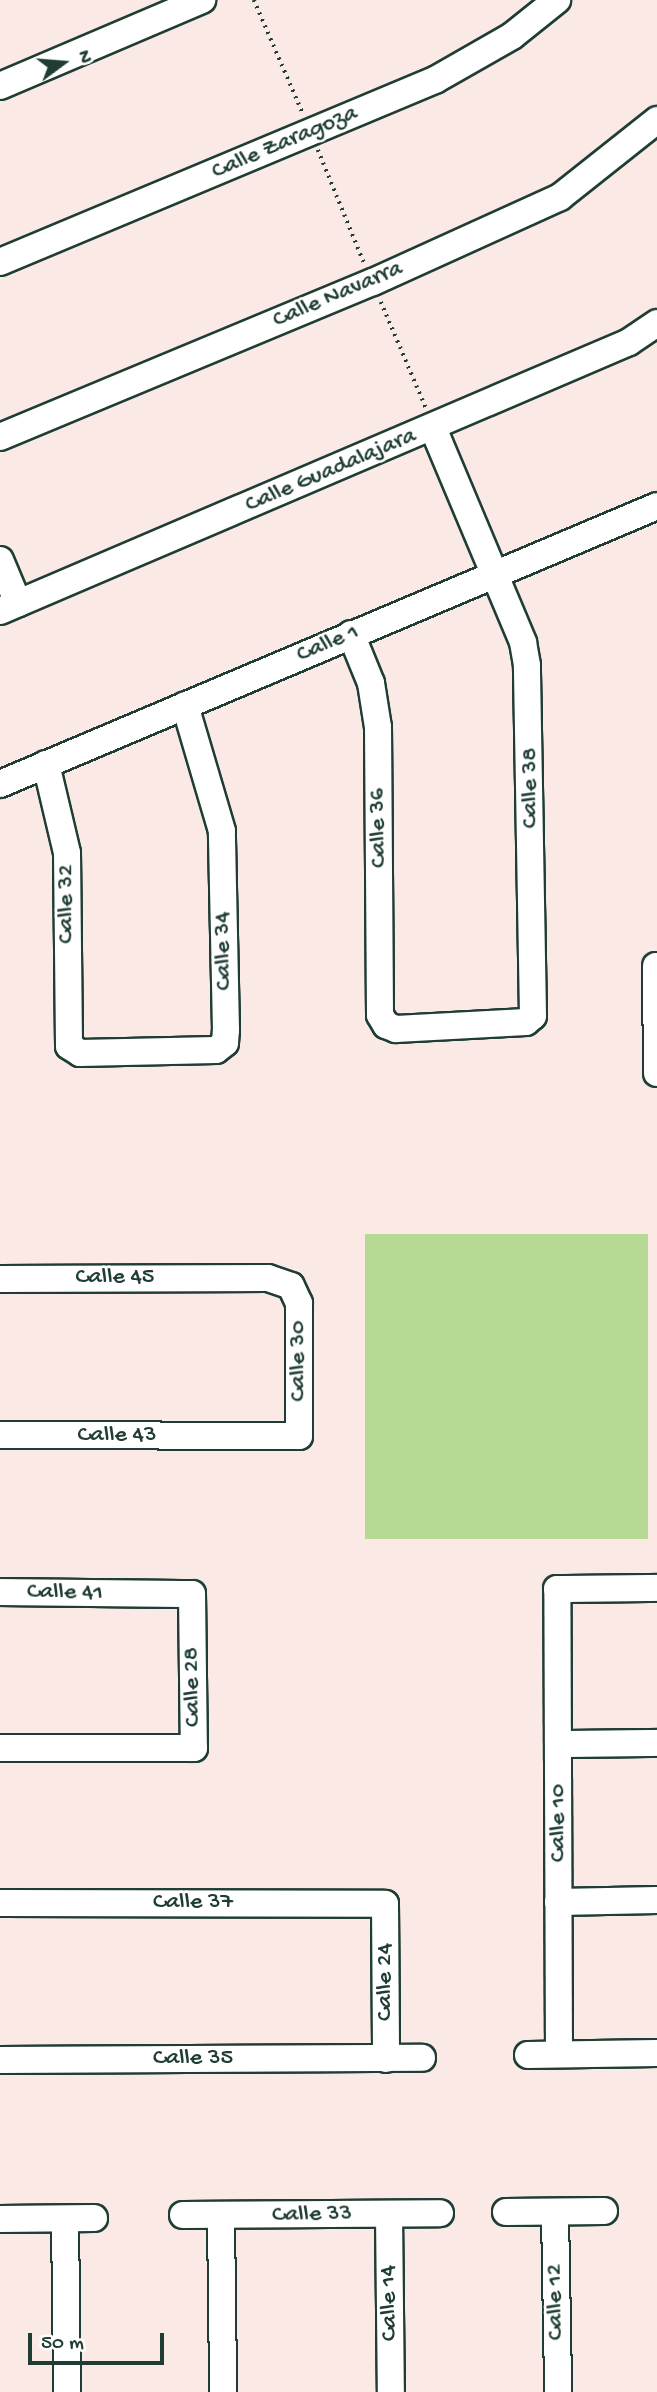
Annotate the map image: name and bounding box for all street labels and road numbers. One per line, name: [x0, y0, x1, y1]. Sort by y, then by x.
street label: Calle Zaragoza: [208, 99, 362, 187]
street label: Calle Navarra: [269, 255, 407, 335]
street label: Calle Guadalajara: [241, 422, 421, 520]
street label: Calle 1: [293, 618, 363, 670]
street label: Calle 38: [517, 748, 545, 828]
street label: Calle 36: [364, 788, 394, 868]
street label: Calle 32: [53, 864, 81, 944]
street label: Calle 34: [209, 911, 239, 991]
street label: Calle 45: [76, 1264, 154, 1292]
street label: Calle 30: [285, 1320, 313, 1402]
street label: Calle 43: [78, 1422, 156, 1450]
street label: Calle 41: [27, 1578, 103, 1608]
street label: Calle 28: [178, 1647, 208, 1727]
street label: Calle 10: [545, 1784, 573, 1862]
street label: Calle 37: [153, 1889, 233, 1917]
street label: Calle 24: [372, 1943, 400, 2021]
street label: Calle 35: [153, 2045, 233, 2073]
street label: Calle 33: [272, 2200, 352, 2230]
street label: Calle 12: [541, 2264, 571, 2340]
street label: Calle 14: [375, 2265, 405, 2341]

